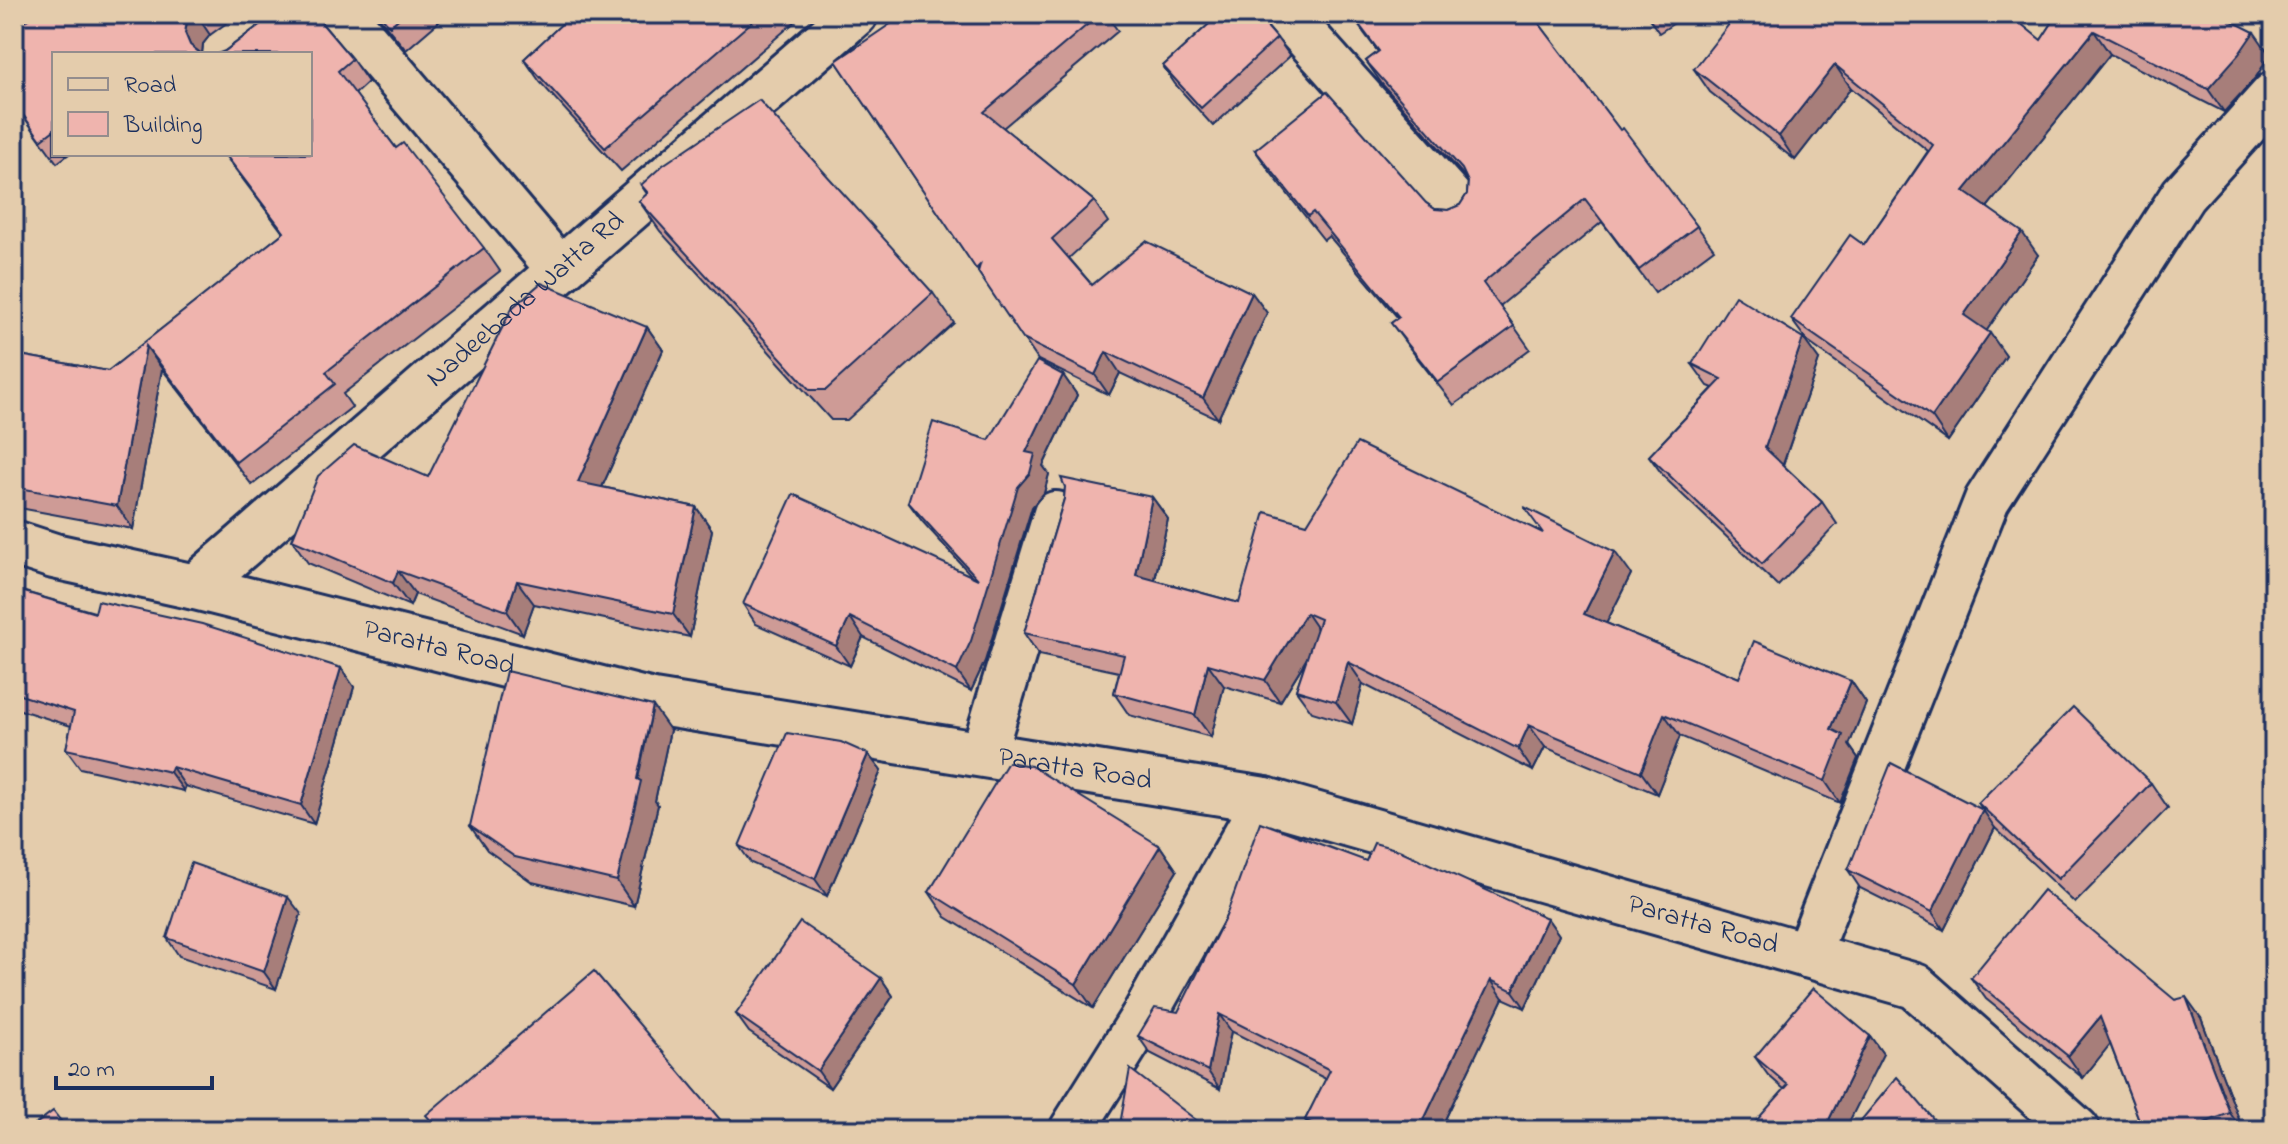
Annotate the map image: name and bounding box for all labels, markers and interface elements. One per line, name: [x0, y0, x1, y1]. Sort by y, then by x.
legend: [52, 52, 312, 156]
text: Road: [124, 69, 177, 104]
text: Building: [123, 109, 203, 144]
street label: Nadeebada Watta Rd: [417, 202, 634, 398]
street label: Paratta Road: [359, 609, 520, 687]
street label: Paratta Road: [995, 737, 1155, 802]
street label: Paratta Road: [1623, 884, 1784, 966]
scale bar: [56, 1040, 212, 1090]
text: 20 m: [68, 1053, 115, 1088]

